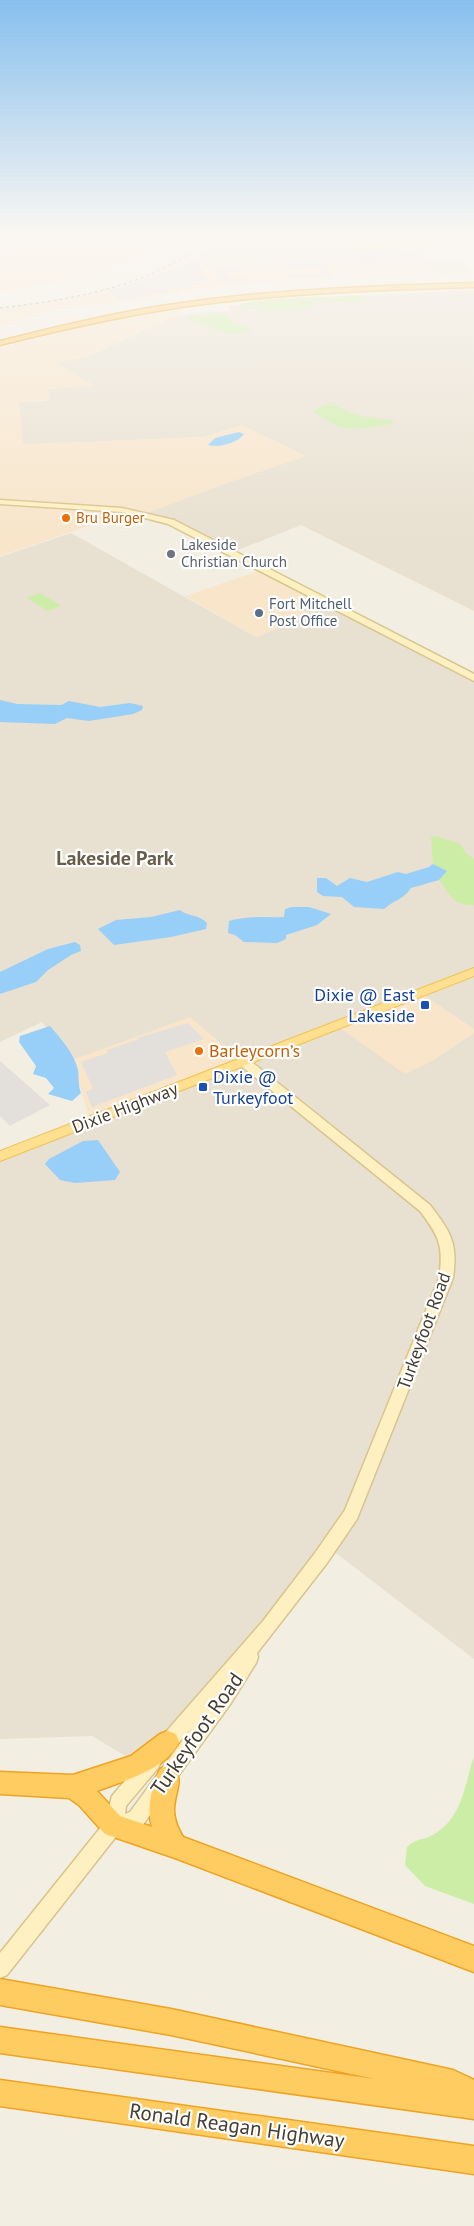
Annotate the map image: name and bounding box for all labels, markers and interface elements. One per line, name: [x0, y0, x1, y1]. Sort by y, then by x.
place label: Bru Burger: [76, 508, 145, 527]
marker: Bru Burger: [60, 512, 72, 524]
place label: Lakeside Christian Church: [181, 535, 287, 571]
marker: Lakeside Christian Church: [165, 548, 177, 560]
place label: Fort Mitchell Post Office: [269, 594, 352, 630]
marker: Fort Mitchell Post Office: [253, 607, 265, 619]
district label: Lakeside Park: [56, 845, 174, 871]
place label: Dixie @ East Lakeside: [314, 983, 415, 1027]
marker: Dixie @ East Lakeside: [419, 999, 431, 1011]
place label: Barleycorn’s: [209, 1039, 300, 1062]
marker: Barleycorn’s: [193, 1045, 205, 1057]
place label: Dixie @ Turkeyfoot: [213, 1065, 293, 1109]
street label: Dixie Highway: [69, 1077, 182, 1138]
marker: Dixie @ Turkeyfoot: [197, 1081, 209, 1093]
street label: Turkeyfoot Road: [392, 1269, 455, 1393]
street label: Turkeyfoot Road: [144, 1667, 249, 1800]
street label: Ronald Reagan Highway: [128, 2097, 347, 2154]

